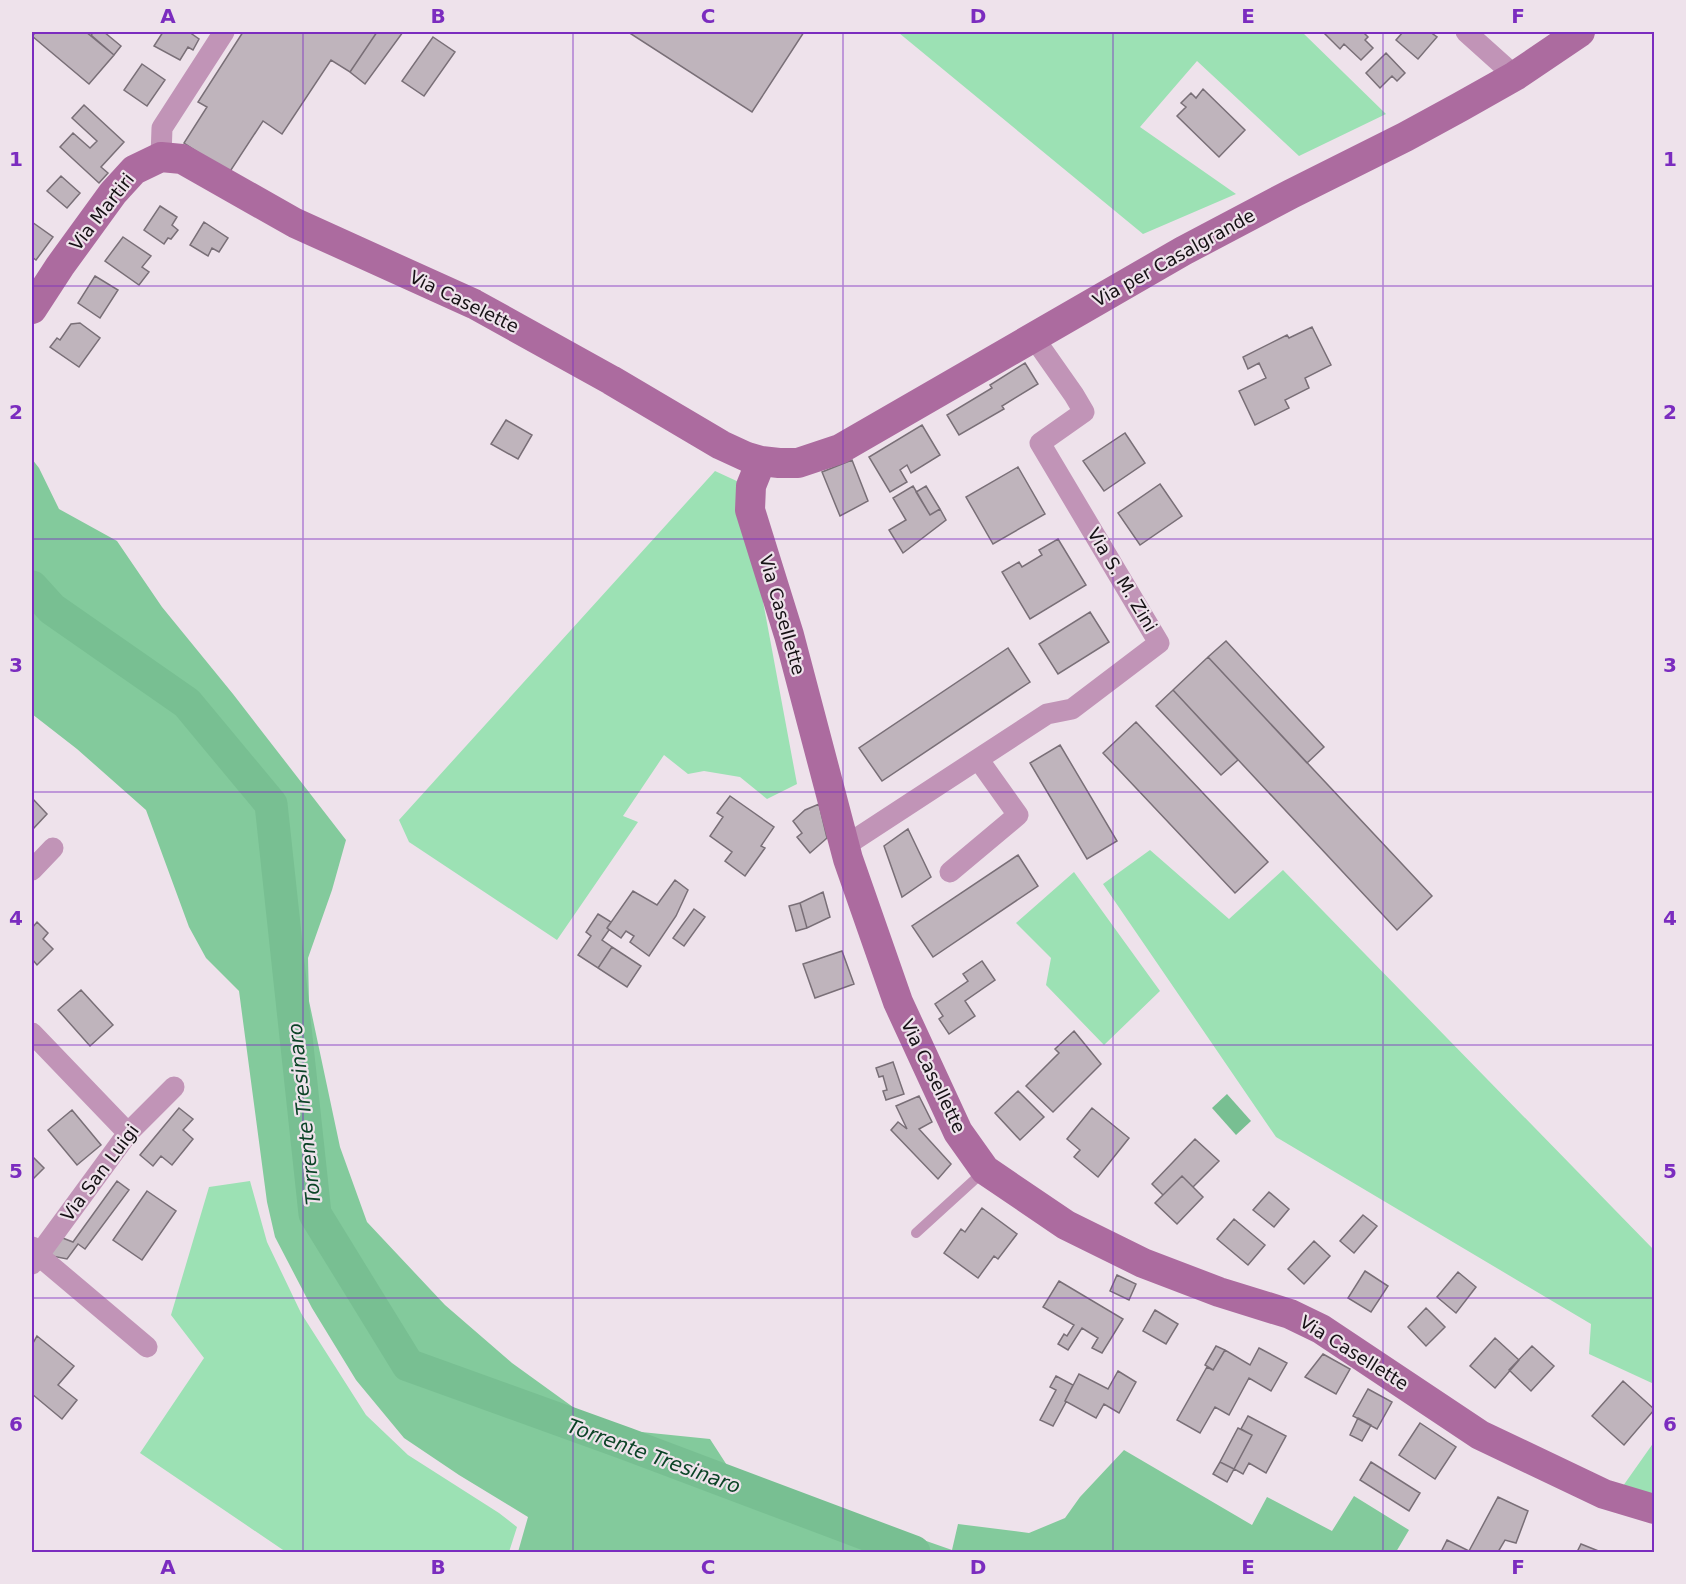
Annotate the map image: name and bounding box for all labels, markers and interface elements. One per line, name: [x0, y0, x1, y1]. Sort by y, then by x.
text: A: [160, 4, 176, 28]
text: B: [430, 4, 446, 28]
text: C: [701, 4, 715, 28]
text: D: [970, 4, 986, 28]
text: E: [1241, 4, 1255, 28]
text: F: [1511, 4, 1525, 28]
text: 1: [9, 147, 23, 171]
text: 1: [1663, 147, 1677, 171]
street label: Via Martiri: [65, 169, 138, 254]
street label: Via per Casalgrande: [1089, 204, 1258, 311]
street label: Via Caselette: [406, 266, 522, 337]
text: 2: [9, 400, 23, 424]
text: 2: [1663, 400, 1677, 424]
street label: Via S. M. Zini: [1083, 524, 1162, 635]
street label: Via Casellette: [755, 552, 810, 677]
text: 3: [9, 653, 23, 677]
text: 3: [1663, 653, 1677, 677]
text: 4: [9, 906, 23, 930]
text: 4: [1663, 906, 1677, 930]
street label: Via Casellette: [897, 1015, 970, 1136]
water label: Torrente Tresinaro: [283, 1022, 325, 1206]
street label: Via San Luigi: [56, 1120, 143, 1225]
text: 5: [9, 1159, 23, 1183]
text: 5: [1663, 1159, 1677, 1183]
street label: Via Casellette: [1296, 1311, 1412, 1394]
text: 6: [9, 1412, 23, 1436]
text: 6: [1663, 1412, 1677, 1436]
water label: Torrente Tresinaro: [564, 1414, 744, 1498]
text: A: [160, 1555, 176, 1579]
text: B: [430, 1555, 446, 1579]
text: C: [701, 1555, 715, 1579]
text: D: [970, 1555, 986, 1579]
text: E: [1241, 1555, 1255, 1579]
text: F: [1511, 1555, 1525, 1579]

